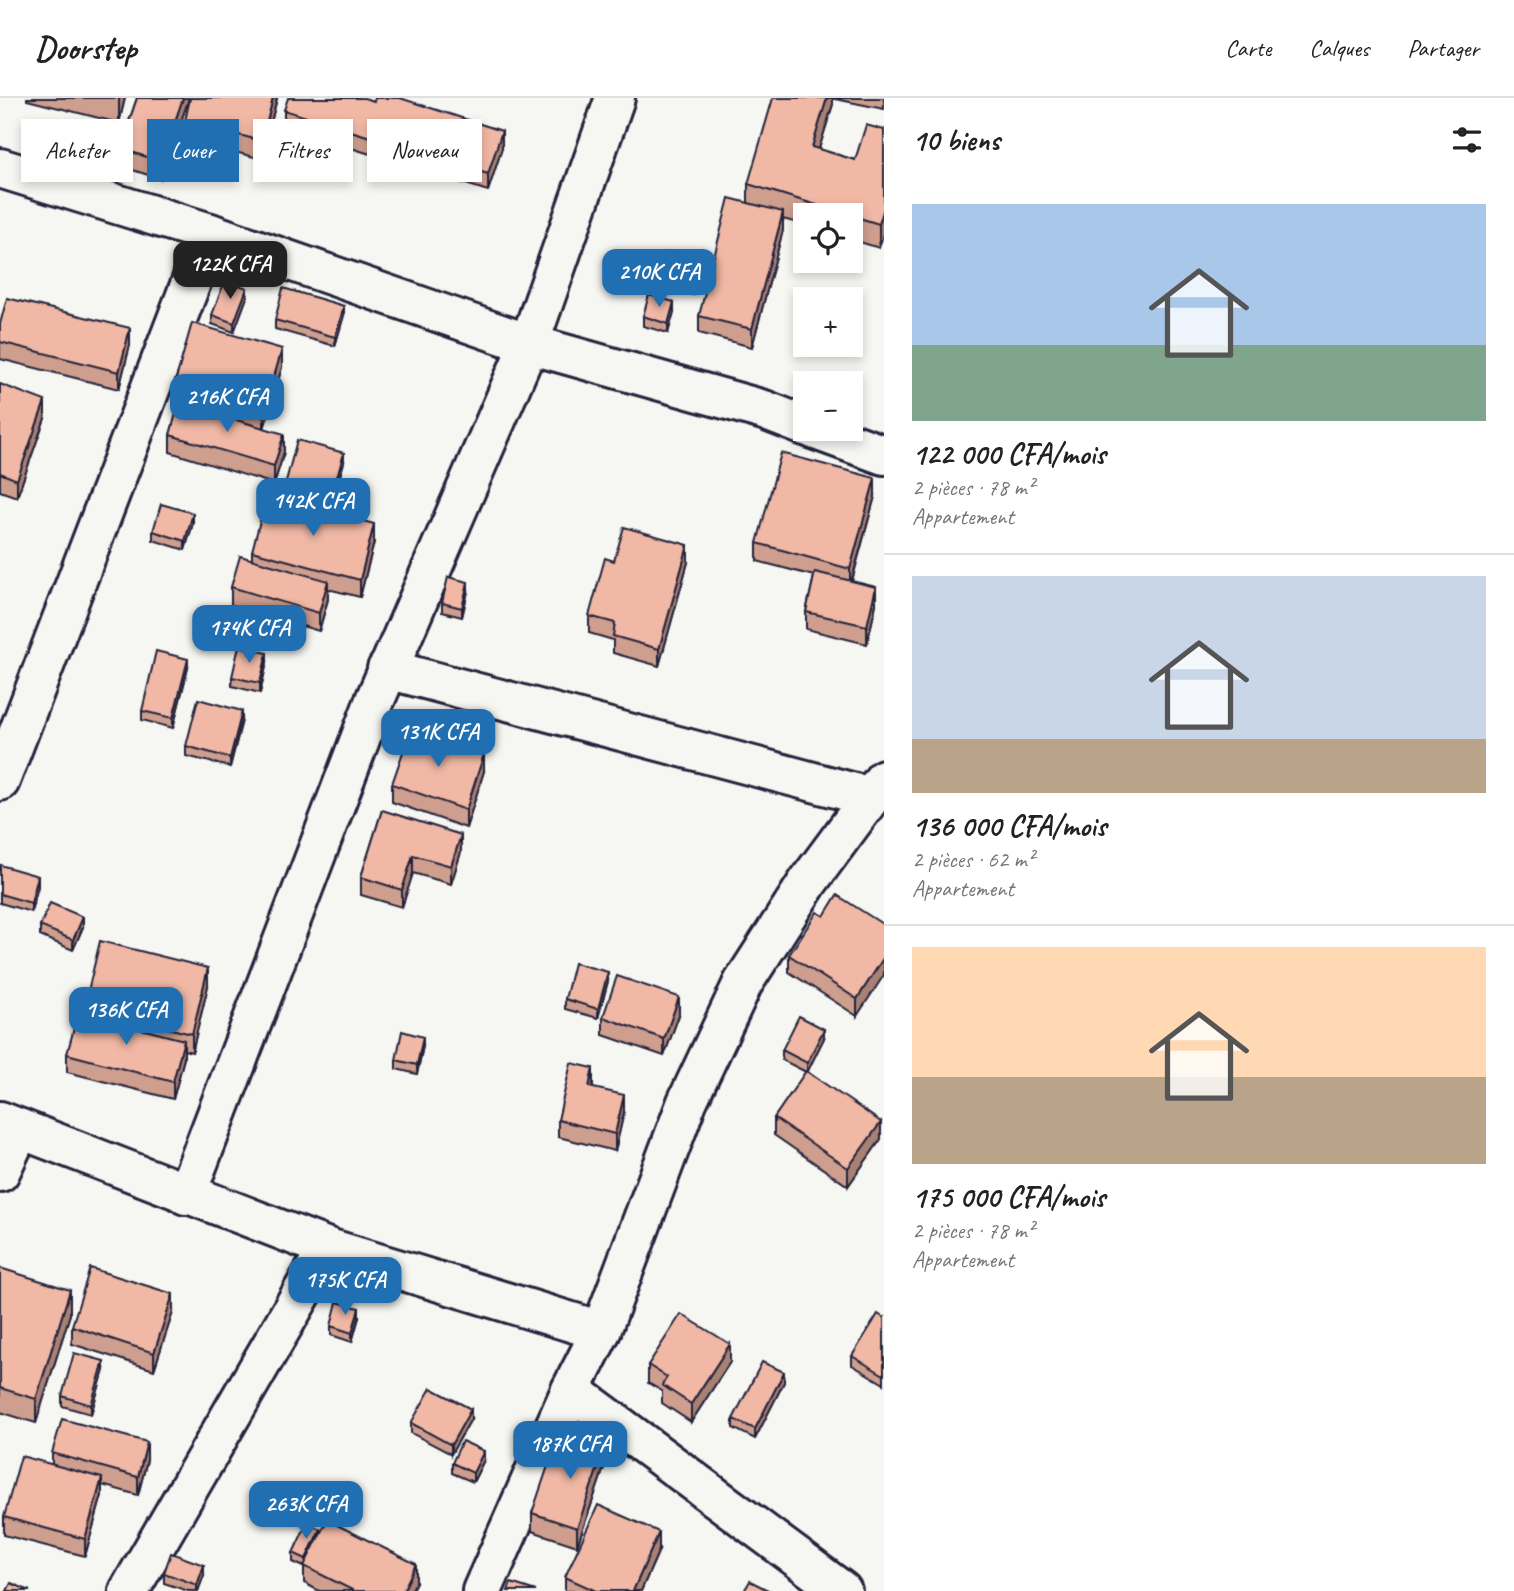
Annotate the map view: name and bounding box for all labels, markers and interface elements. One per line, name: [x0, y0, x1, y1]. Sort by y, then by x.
text: Doorstep: [35, 27, 136, 69]
text: Carte: [1225, 33, 1271, 63]
text: Calques: [1309, 33, 1369, 63]
text: Partager: [1407, 33, 1479, 63]
chip: Acheter: [21, 119, 133, 182]
chip: Louer: [147, 119, 239, 182]
chip: Filtres: [253, 119, 353, 182]
chip: Nouveau: [367, 119, 482, 182]
text: 10 biens: [912, 121, 1000, 159]
icon: filters: [1448, 121, 1486, 159]
map controls: [793, 203, 863, 441]
button: locate: [793, 203, 863, 273]
pin: 122K CFA: [158, 242, 302, 301]
text: 122K CFA: [189, 249, 271, 278]
pin: 210K CFA: [587, 250, 731, 309]
icon: home: [1136, 250, 1262, 376]
text: 210K CFA: [618, 257, 700, 286]
button: +: [793, 287, 863, 357]
button: −: [793, 371, 863, 441]
pin: 216K CFA: [155, 374, 299, 434]
text: 216K CFA: [186, 382, 268, 411]
text: 122 000 CFA/mois: [912, 435, 1106, 473]
text: 2 pièces · 78 m²: [912, 473, 1034, 502]
pin: 142K CFA: [241, 478, 385, 538]
text: 142K CFA: [272, 486, 354, 515]
text: Appartement: [912, 502, 1014, 531]
pin: 174K CFA: [177, 606, 321, 665]
text: 174K CFA: [208, 613, 290, 642]
icon: home: [1136, 622, 1262, 748]
pin: 131K CFA: [366, 710, 510, 769]
text: 131K CFA: [397, 717, 479, 746]
text: 136 000 CFA/mois: [912, 807, 1106, 845]
text: 2 pièces · 62 m²: [912, 845, 1034, 874]
text: Appartement: [912, 874, 1014, 903]
pin: 136K CFA: [54, 988, 198, 1047]
icon: home: [1136, 993, 1262, 1119]
text: 136K CFA: [85, 995, 167, 1024]
text: 175 000 CFA/mois: [912, 1178, 1105, 1216]
text: 2 pièces · 78 m²: [912, 1216, 1034, 1245]
text: Appartement: [912, 1245, 1014, 1274]
pin: 175K CFA: [273, 1258, 417, 1317]
text: 175K CFA: [304, 1265, 386, 1294]
pin: 187K CFA: [498, 1422, 642, 1481]
text: 187K CFA: [529, 1429, 611, 1458]
pin: 263K CFA: [234, 1482, 378, 1541]
text: 263K CFA: [265, 1489, 347, 1518]

